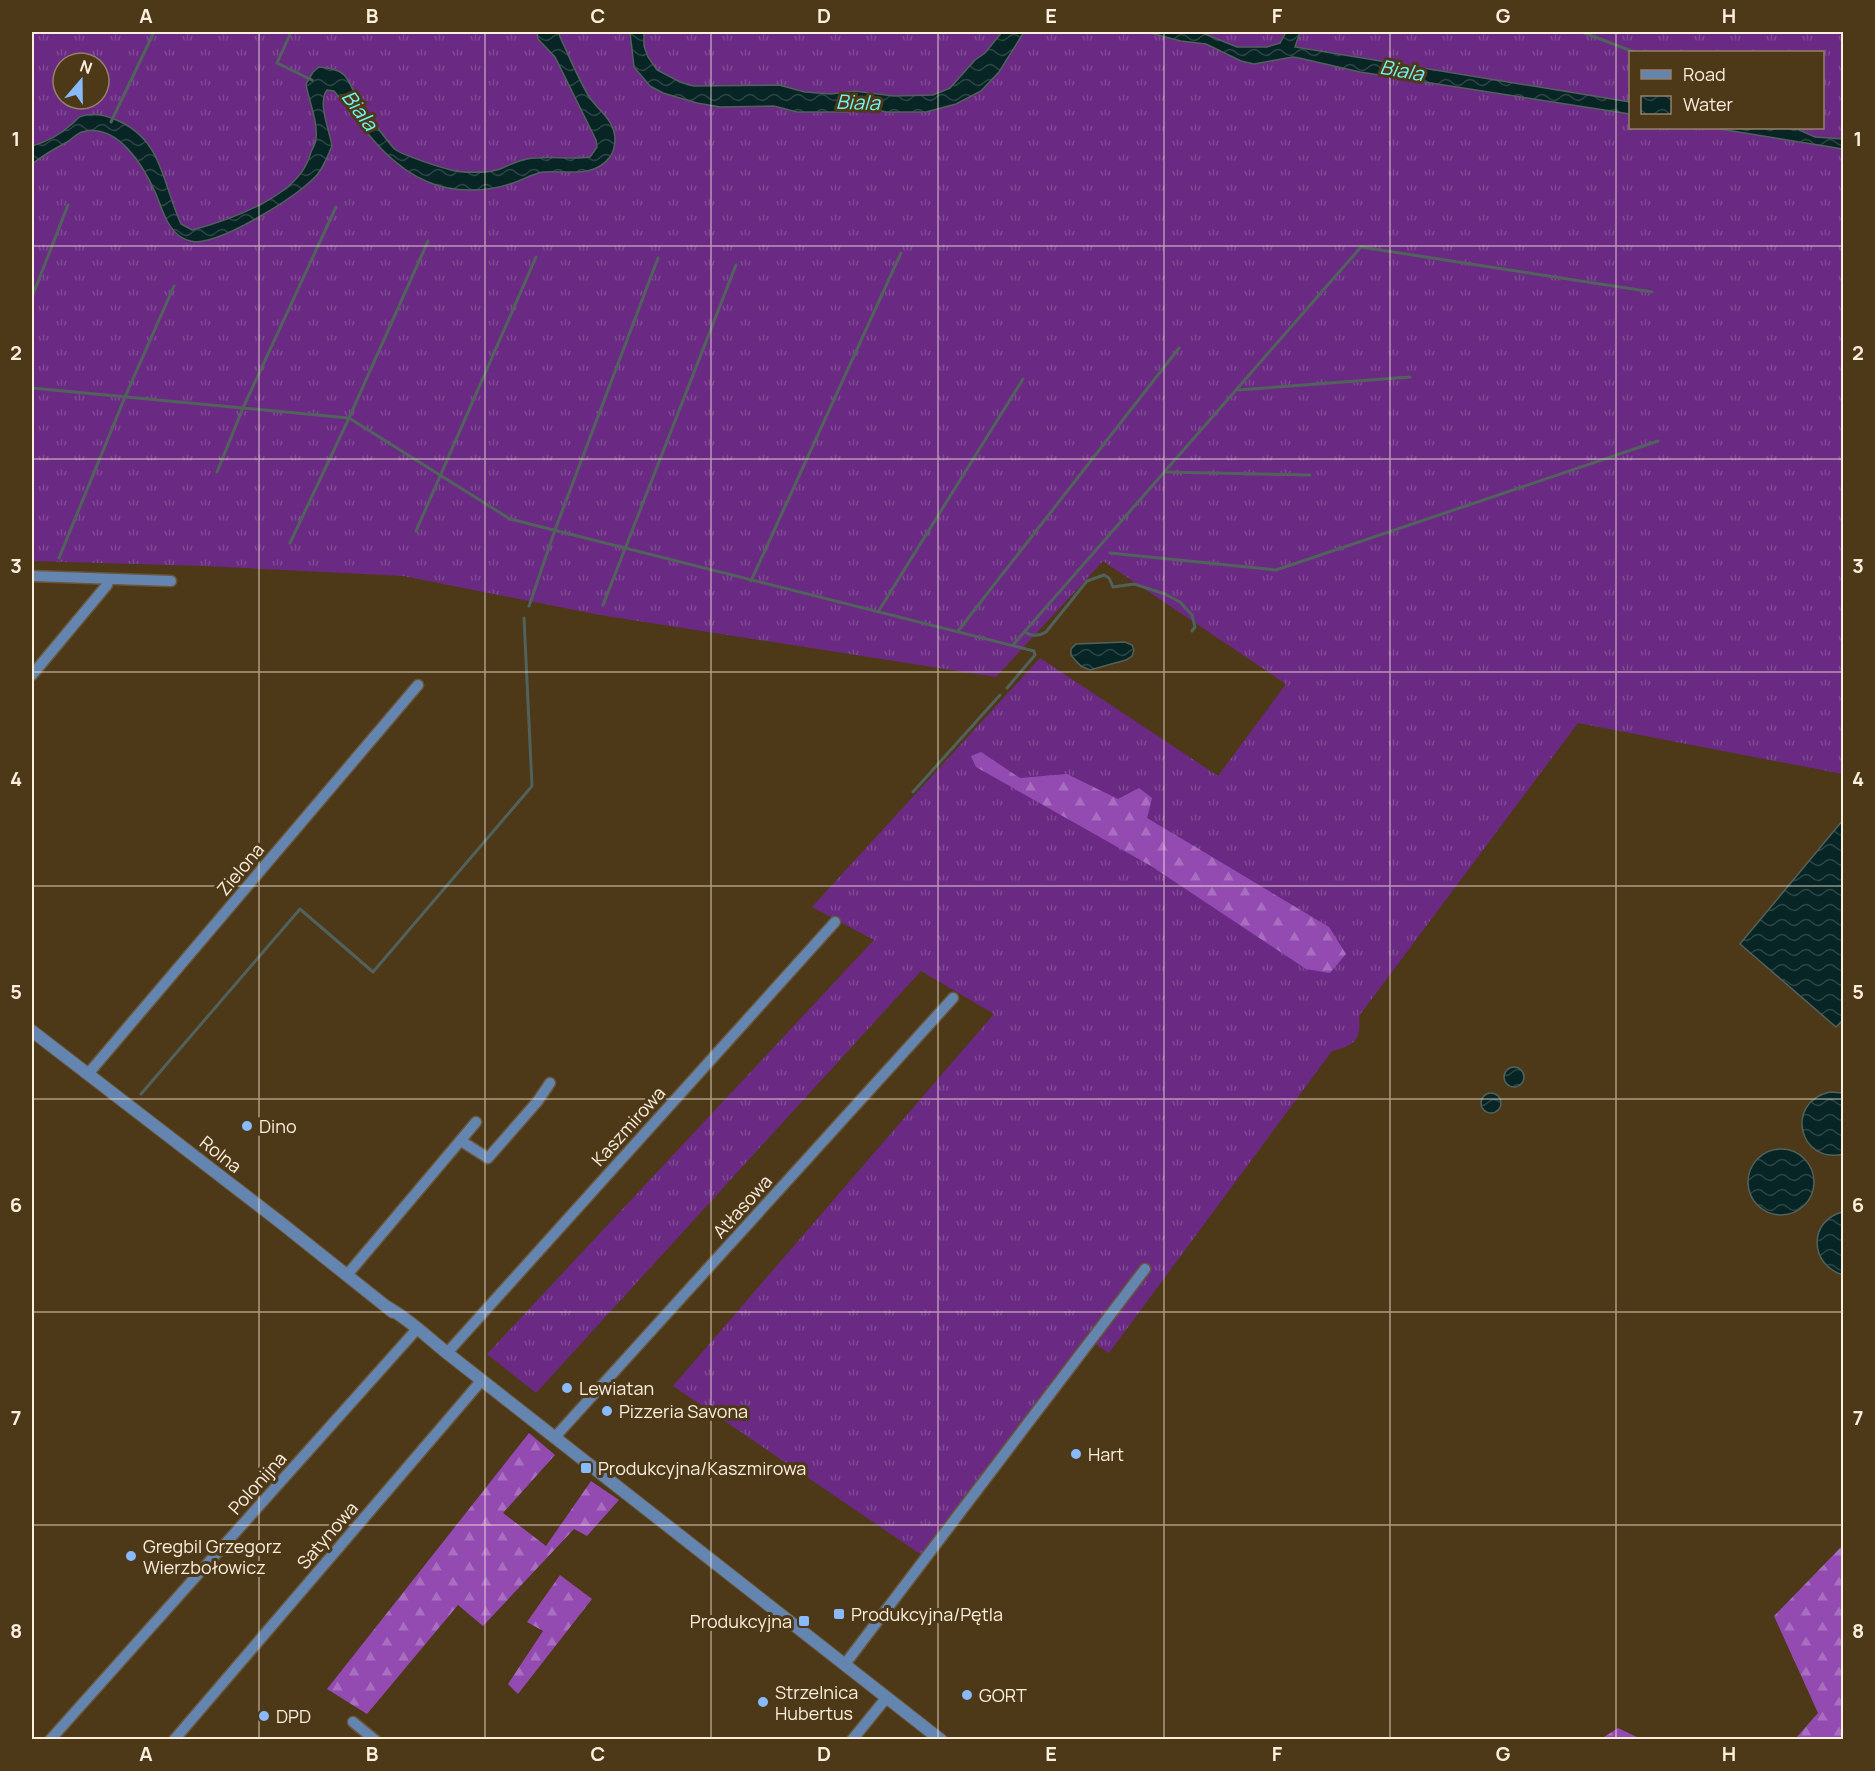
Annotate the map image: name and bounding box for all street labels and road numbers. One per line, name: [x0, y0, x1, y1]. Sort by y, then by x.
street label: Zielona: [211, 838, 269, 900]
street label: Kaszmirowa: [586, 1081, 670, 1171]
street label: Rolna: [195, 1130, 247, 1178]
street label: Atłasowa: [707, 1169, 777, 1243]
street label: Polonijna: [223, 1447, 291, 1519]
street label: Satynowa: [291, 1496, 363, 1574]

